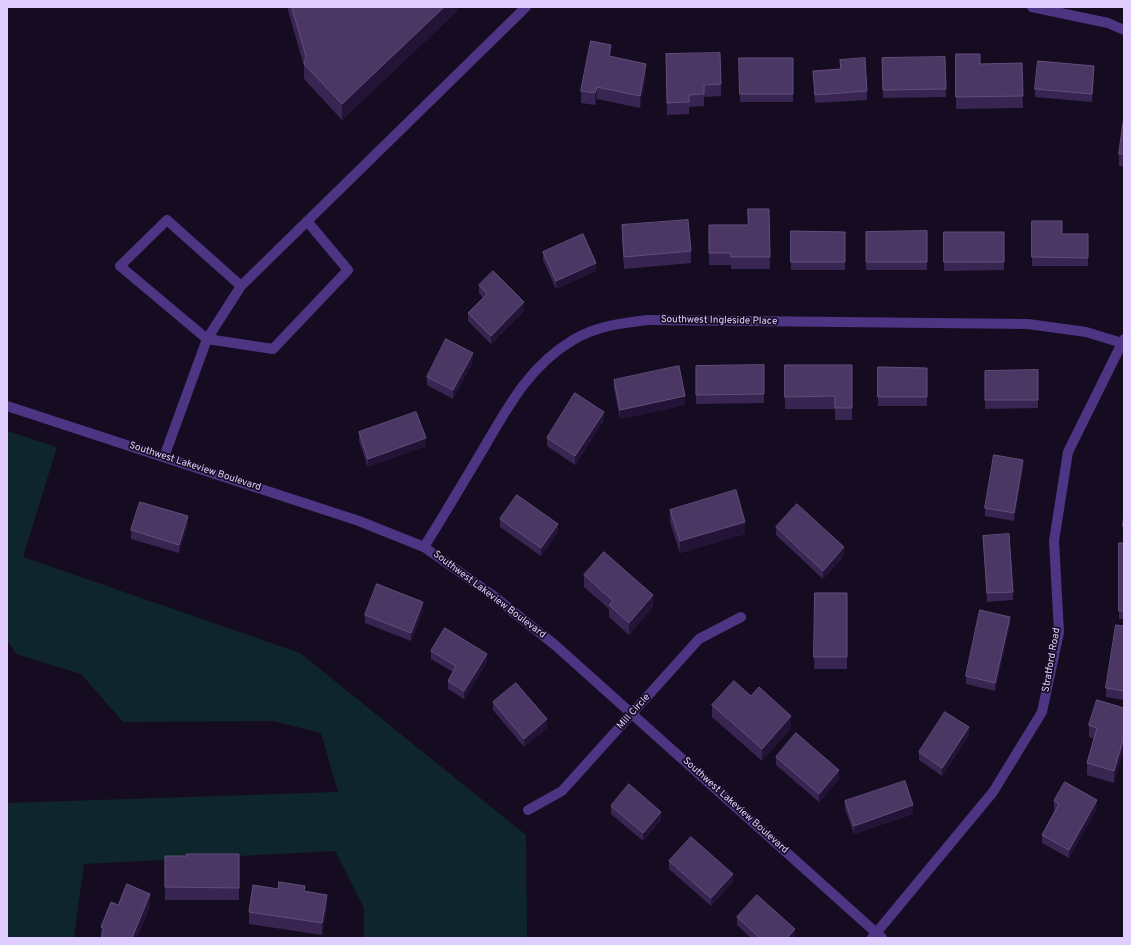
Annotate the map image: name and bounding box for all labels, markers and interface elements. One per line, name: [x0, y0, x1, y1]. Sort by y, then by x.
street label: Southwest Ingleside Place: [661, 314, 777, 328]
street label: Southwest Lakeview Boulevard: [128, 440, 262, 494]
street label: Southwest Lakeview Boulevard: [430, 549, 548, 641]
street label: Stratford Road: [1040, 627, 1064, 693]
street label: Mill Circle: [615, 692, 653, 732]
street label: Southwest Lakeview Boulevard: [680, 755, 790, 857]

